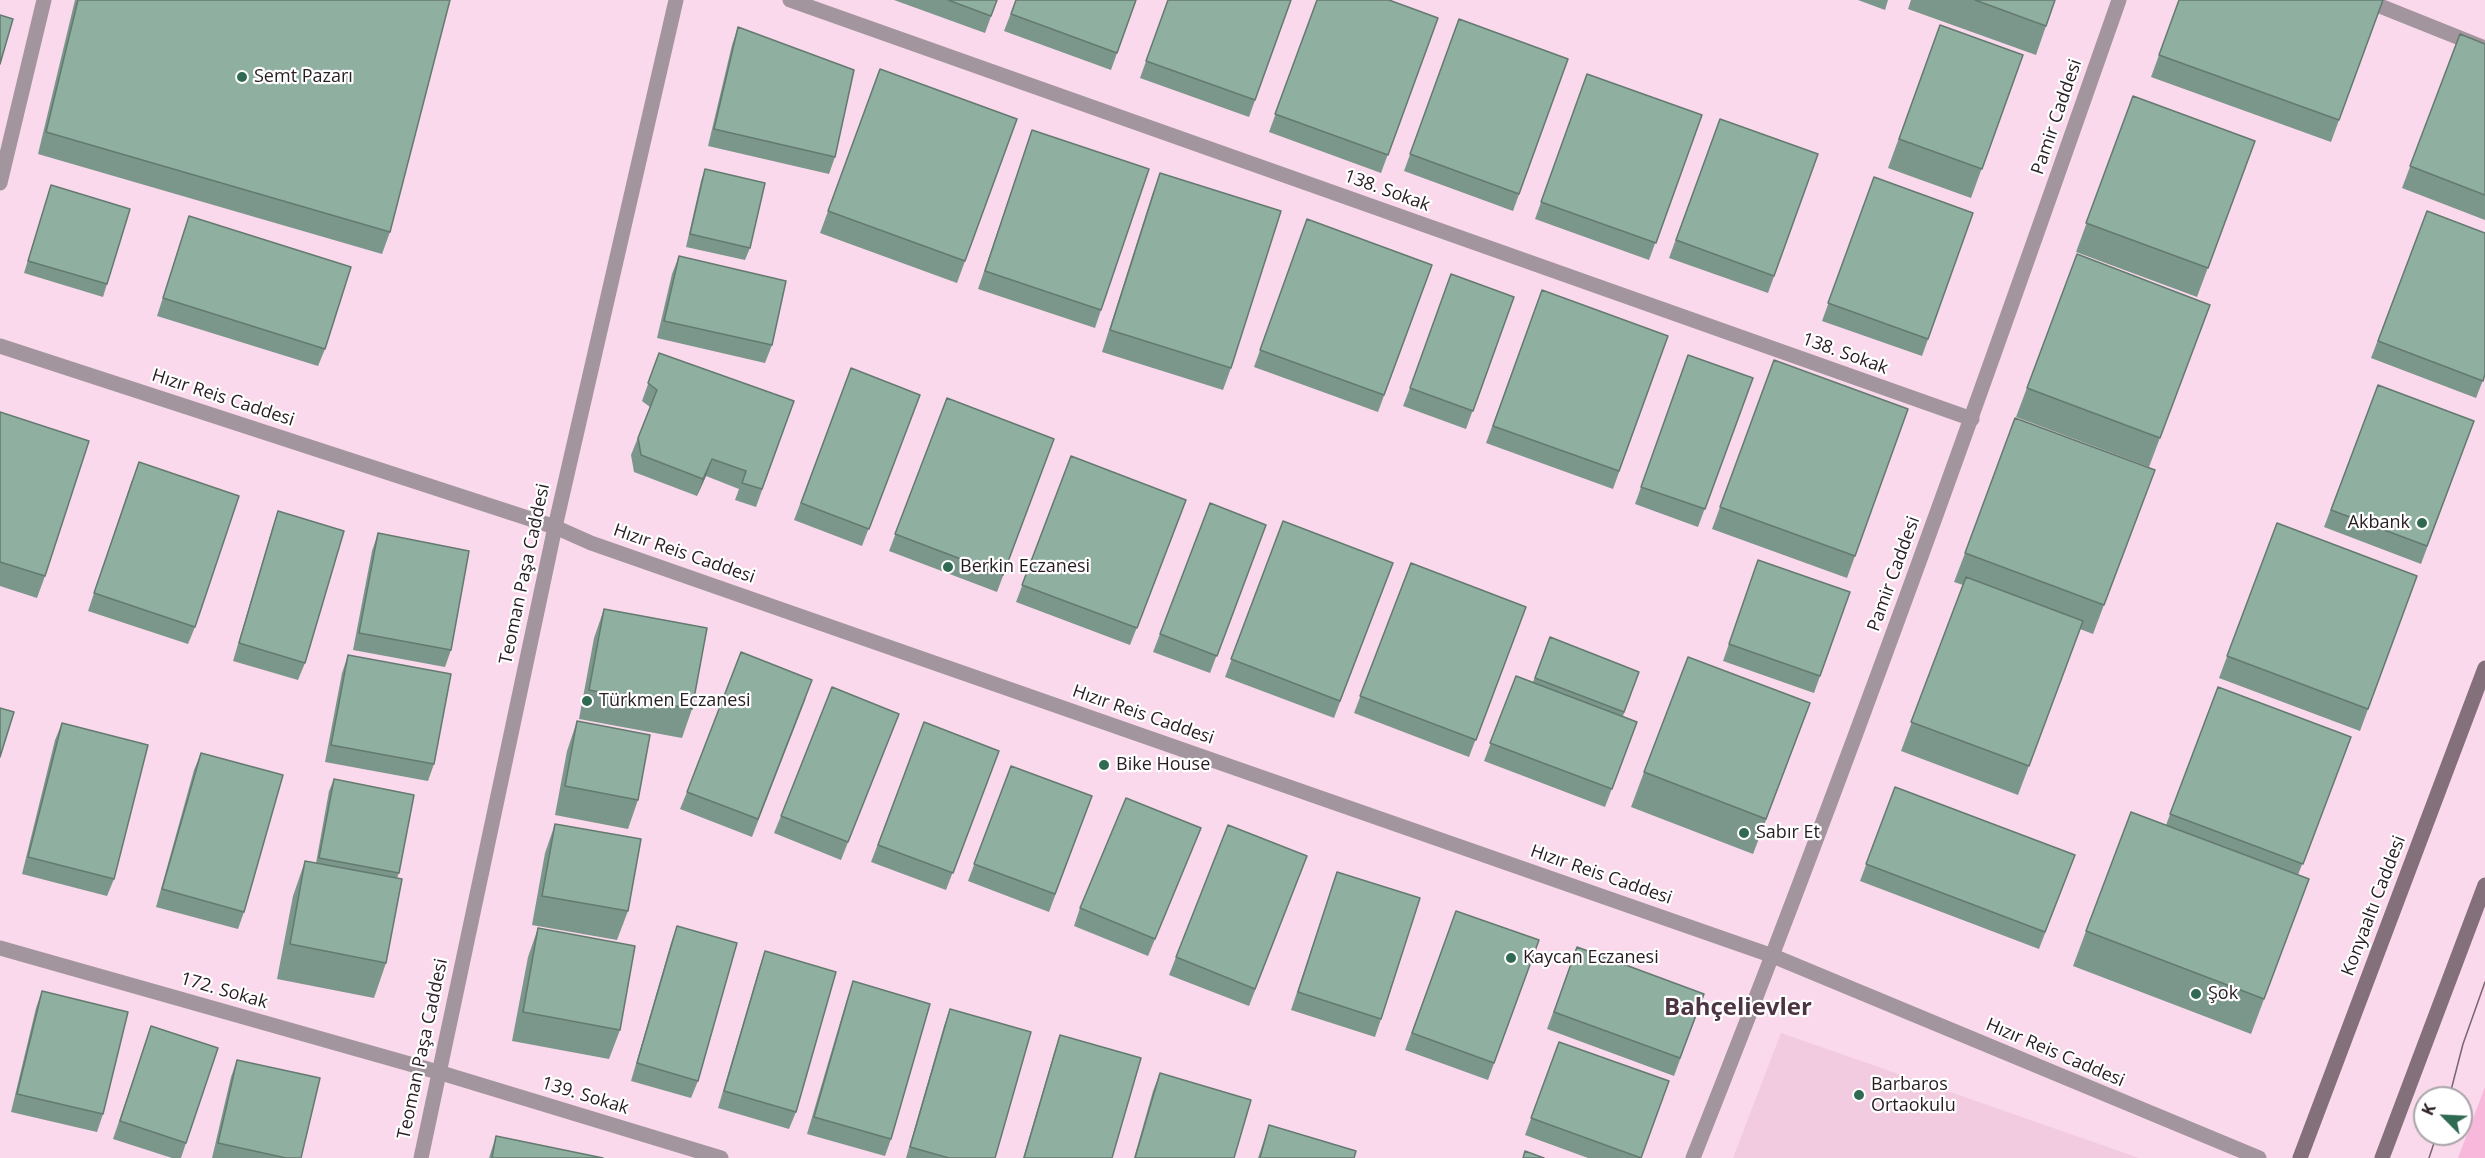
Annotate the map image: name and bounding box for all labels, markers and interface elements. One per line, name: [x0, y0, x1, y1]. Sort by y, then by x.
street label: Pamir Caddesi: [2027, 56, 2087, 178]
place label: Semt Pazarı: [254, 66, 353, 88]
marker: Semt Pazarı: [235, 70, 249, 84]
street label: 138. Sokak: [1341, 165, 1433, 217]
street label: 138. Sokak: [1799, 328, 1891, 380]
street label: Hızır Reis Caddesi: [149, 365, 297, 431]
street label: Teoman Paşa Caddesi: [495, 482, 555, 666]
place label: Akbank: [2348, 512, 2410, 534]
street label: Pamir Caddesi: [1863, 514, 1925, 634]
marker: Akbank: [2415, 516, 2429, 530]
street label: Hızır Reis Caddesi: [610, 520, 758, 588]
place label: Berkin Eczanesi: [960, 556, 1090, 578]
marker: Berkin Eczanesi: [941, 560, 955, 574]
street label: Hızır Reis Caddesi: [1069, 681, 1217, 749]
place label: Türkmen Eczanesi: [599, 690, 751, 712]
marker: Türkmen Eczanesi: [580, 694, 594, 708]
place label: Bike House: [1116, 754, 1210, 776]
marker: Bike House: [1097, 758, 1111, 772]
place label: Sabır Et: [1756, 822, 1820, 844]
marker: Sabır Et: [1737, 826, 1751, 840]
street label: Konyaaltı Caddesi: [2337, 833, 2411, 979]
street label: Hızır Reis Caddesi: [1527, 841, 1675, 909]
place label: Kaycan Eczanesi: [1523, 947, 1659, 969]
marker: Kaycan Eczanesi: [1504, 951, 1518, 965]
street label: Teoman Paşa Caddesi: [393, 957, 453, 1141]
street label: 172. Sokak: [178, 968, 270, 1014]
place label: Şok: [2208, 983, 2238, 1005]
marker: Şok: [2189, 987, 2203, 1001]
district label: Bahçelievler: [1664, 994, 1812, 1022]
street label: Hızır Reis Caddesi: [1982, 1014, 2128, 1092]
street label: 139. Sokak: [539, 1073, 631, 1119]
place label: Barbaros Ortaokulu: [1871, 1074, 1956, 1116]
north arrow: [2413, 1086, 2473, 1146]
marker: Barbaros Ortaokulu: [1852, 1088, 1866, 1102]
text: K: [2416, 1100, 2441, 1119]

